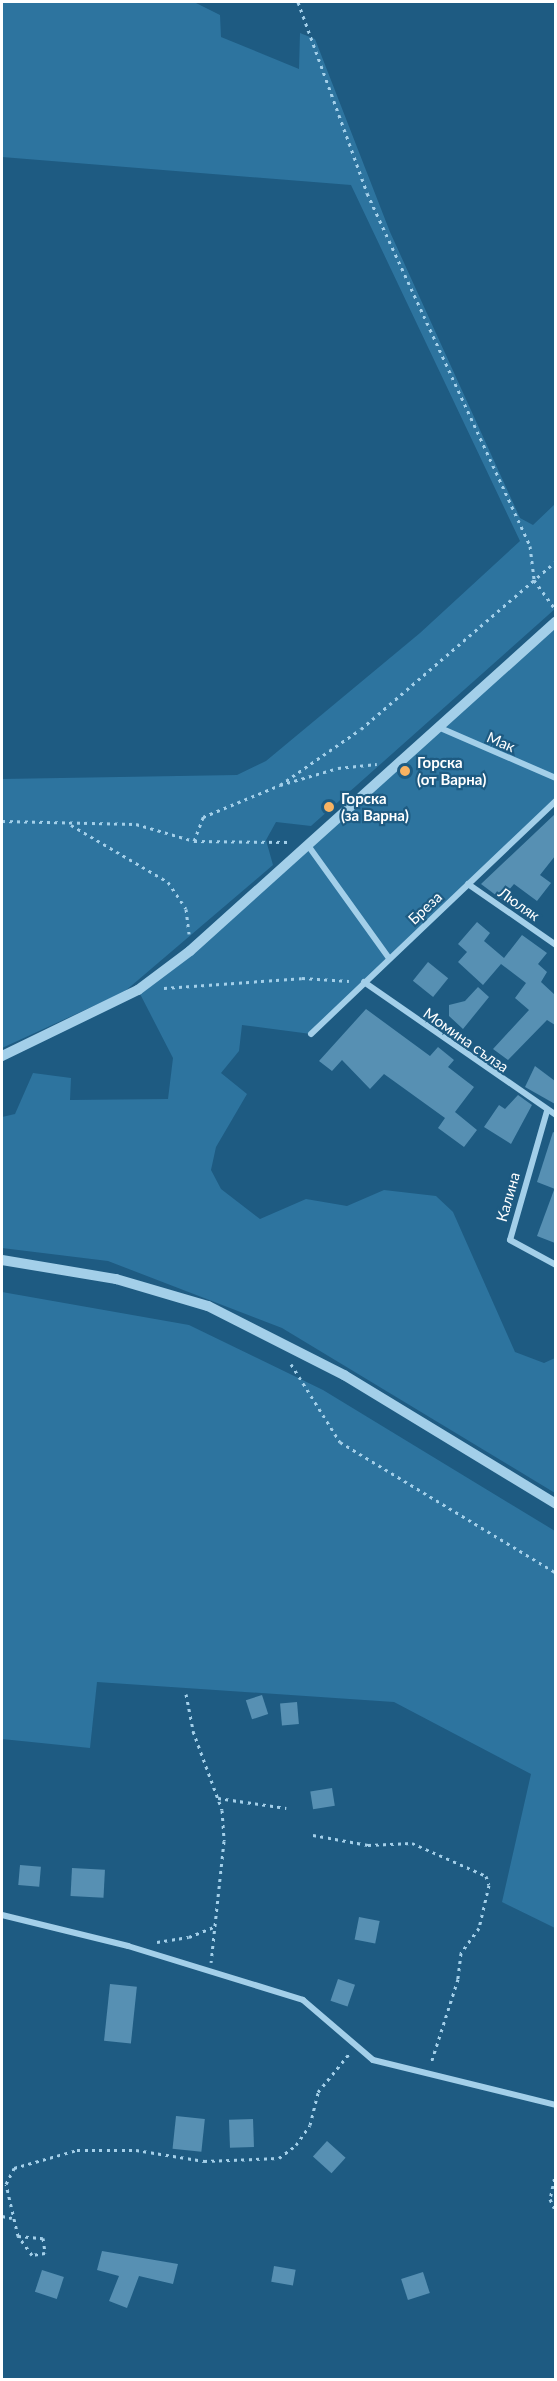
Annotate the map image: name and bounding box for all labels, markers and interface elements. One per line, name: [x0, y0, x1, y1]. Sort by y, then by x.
street label: Мак: [484, 728, 518, 756]
place label: Горска (от Варна): [417, 753, 486, 788]
marker: Горска (от Варна): [398, 764, 412, 778]
place label: Горска (за Варна): [341, 789, 409, 824]
marker: Горска (за Варна): [322, 800, 336, 814]
street label: Люляк: [495, 883, 543, 925]
street label: Бреза: [404, 888, 446, 928]
street label: Момина сълза: [420, 1004, 512, 1076]
street label: Калина: [492, 1170, 524, 1224]

